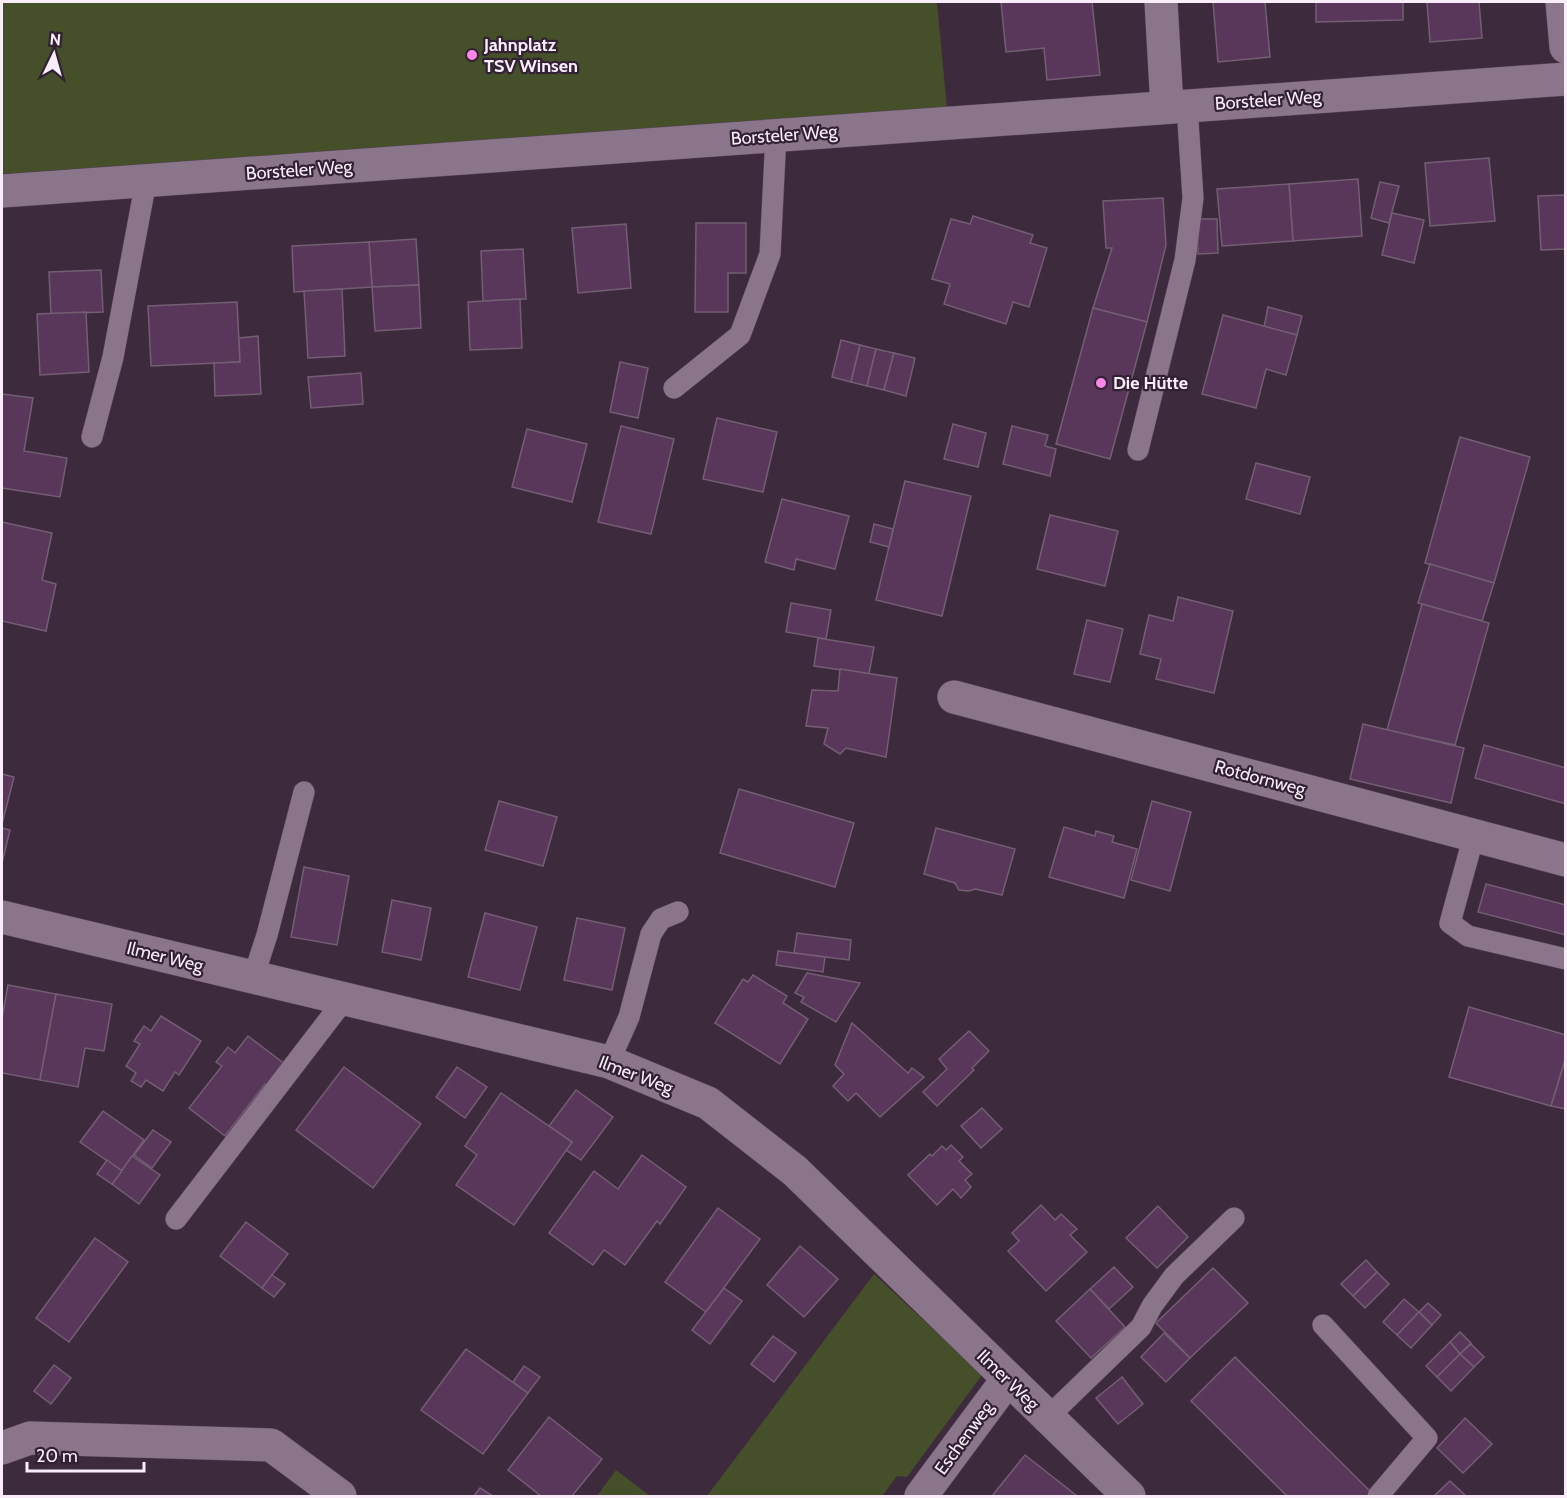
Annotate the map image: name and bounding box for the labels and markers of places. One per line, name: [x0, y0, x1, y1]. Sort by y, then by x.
place label: Jahnplatz TSV Winsen: [483, 34, 578, 77]
marker: Jahnplatz TSV Winsen: [465, 48, 479, 62]
place label: Die Hütte: [1113, 372, 1188, 394]
marker: Die Hütte: [1094, 376, 1108, 390]

